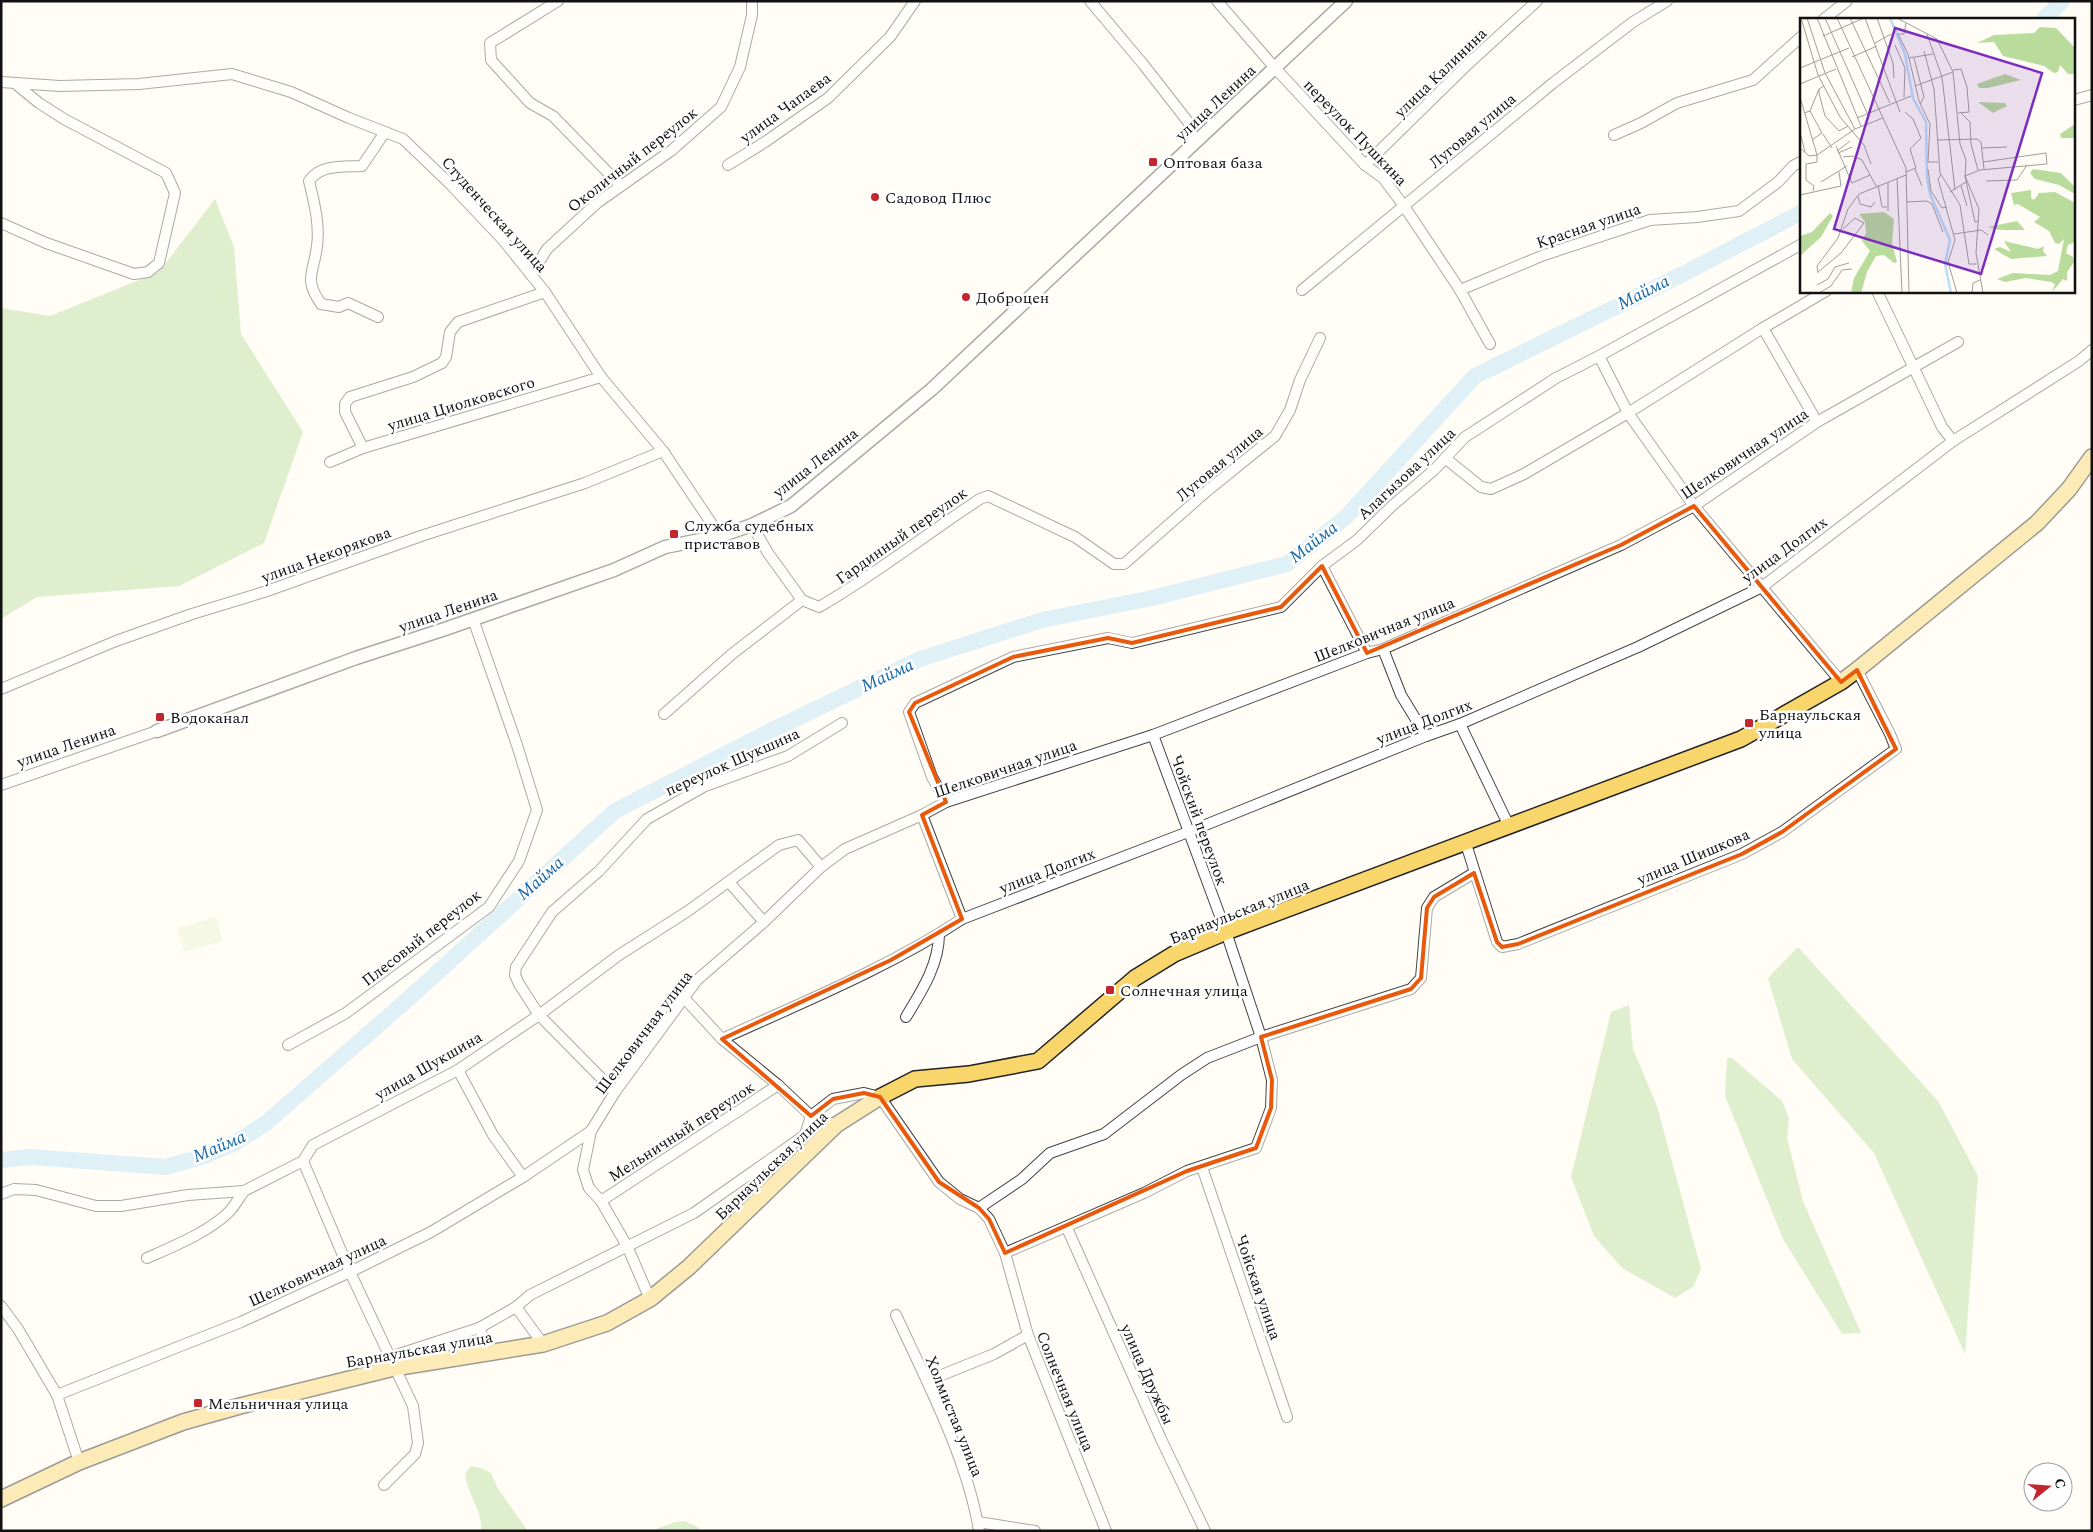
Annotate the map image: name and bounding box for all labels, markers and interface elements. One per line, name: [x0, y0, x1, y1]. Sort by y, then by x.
inset map: [1800, 18, 2076, 292]
street label: улица Калинина: [1388, 22, 1493, 124]
street label: улица Ленина: [1169, 59, 1262, 147]
street label: улица Чапаева: [734, 66, 836, 150]
street label: переулок Пушкина: [1298, 74, 1413, 192]
street label: Луговая улица: [1424, 87, 1522, 174]
street label: Околичный переулок: [562, 101, 703, 218]
street label: Студенческая улица: [435, 151, 553, 278]
place label: Оптовая база: [1163, 151, 1263, 175]
marker: Оптовая база: [1147, 156, 1159, 168]
place label: Садовод Плюс: [885, 186, 992, 210]
marker: Садовод Плюс: [869, 191, 881, 203]
street label: Красная улица: [1533, 197, 1644, 255]
water label: Майма: [1612, 268, 1674, 317]
place label: Доброцен: [976, 286, 1049, 310]
marker: Доброцен: [960, 291, 972, 303]
street label: улица Циолковского: [384, 370, 538, 438]
street label: Шелковичная улица: [1676, 402, 1814, 506]
street label: Луговая улица: [1171, 420, 1269, 507]
street label: улица Ленина: [767, 422, 864, 505]
street label: Алагызова улица: [1352, 422, 1461, 526]
street label: Гардинный переулок: [831, 481, 972, 590]
street label: улица Долгих: [1736, 510, 1832, 590]
place label: Служба судебных приставов: [684, 514, 814, 556]
water label: Майма: [1283, 515, 1344, 570]
street label: улица Некорякова: [257, 520, 395, 590]
marker: Служба судебных приставов: [668, 528, 680, 540]
street label: улица Ленина: [395, 583, 501, 639]
street label: Шелковичная улица: [1310, 591, 1458, 669]
water label: Майма: [856, 651, 918, 699]
street label: улица Долгих: [1372, 693, 1476, 752]
place label: Барнаульская улица: [1758, 703, 1861, 745]
place label: Водоканал: [170, 706, 249, 730]
marker: Водоканал: [154, 711, 166, 723]
marker: Барнаульская улица: [1743, 717, 1755, 729]
street label: улица Ленина: [13, 718, 119, 774]
street label: переулок Шукшина: [661, 721, 804, 802]
street label: Шелковичная улица: [931, 733, 1080, 805]
street label: Чойский переулок: [1164, 752, 1234, 889]
street label: улица Шишкова: [1633, 822, 1754, 892]
street label: улица Долгих: [995, 842, 1099, 901]
water label: Майма: [511, 850, 570, 907]
street label: Барнаульская улица: [1166, 873, 1313, 951]
street label: Плесовый переулок: [357, 883, 487, 992]
street label: Шелковичная улица: [589, 965, 699, 1100]
place label: Солнечная улица: [1120, 979, 1248, 1003]
marker: Солнечная улица: [1104, 984, 1116, 996]
street label: улица Шукшина: [369, 1025, 487, 1107]
street label: Мельничный переулок: [604, 1075, 759, 1188]
street label: Барнаульская улица: [710, 1105, 834, 1226]
water label: Майма: [188, 1123, 250, 1170]
street label: Шелковичная улица: [244, 1228, 391, 1313]
street label: Чойская улица: [1229, 1232, 1287, 1343]
street label: улица Дружбы: [1114, 1319, 1180, 1429]
street label: Барнаульская улица: [344, 1325, 495, 1375]
street label: Солнечная улица: [1030, 1328, 1100, 1455]
street label: Холмистая улица: [919, 1352, 989, 1481]
place label: Мельничная улица: [208, 1392, 349, 1416]
marker: Мельничная улица: [192, 1397, 204, 1409]
north arrow: [2023, 1462, 2073, 1512]
text: С: [2048, 1476, 2071, 1491]

